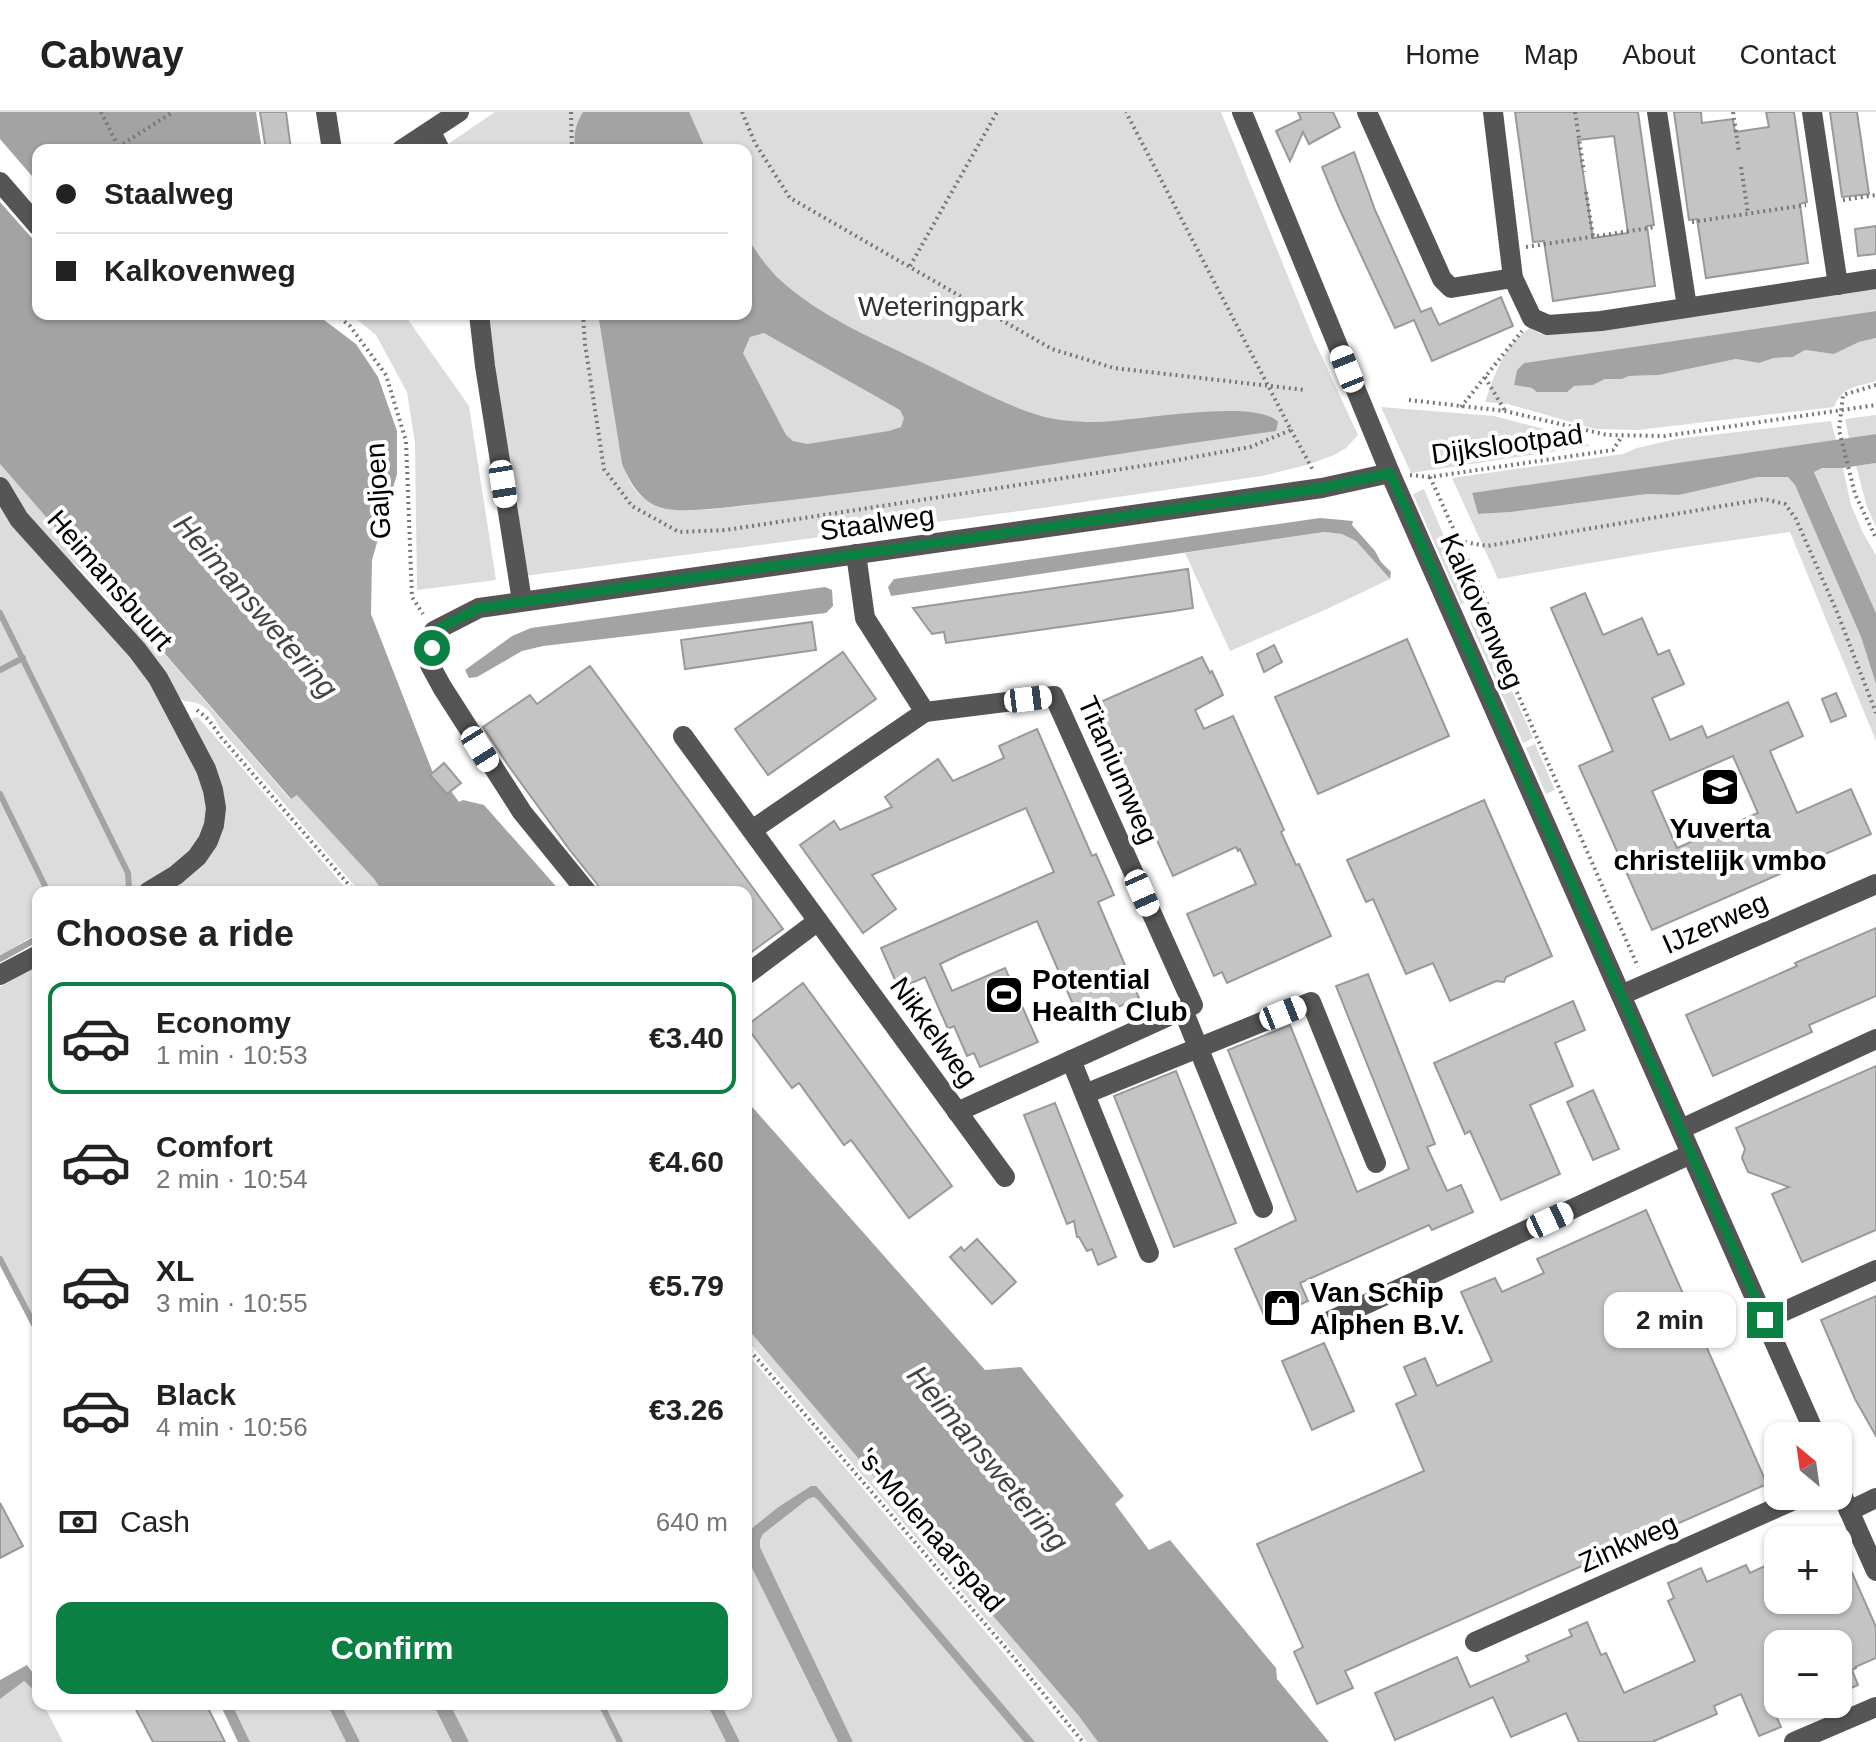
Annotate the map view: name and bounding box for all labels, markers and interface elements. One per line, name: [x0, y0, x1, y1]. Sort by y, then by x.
text: Cabway: [40, 34, 184, 76]
text: Home: [1405, 39, 1480, 70]
text: Map: [1524, 39, 1578, 70]
text: About: [1622, 39, 1696, 70]
text: Contact: [1740, 39, 1836, 70]
text: Staalweg: [104, 177, 234, 210]
text: Kalkovenweg: [104, 254, 296, 287]
park label: Weteringpark: [858, 291, 1025, 322]
car: [1327, 342, 1367, 396]
street label: Dijkslootpad: [1429, 418, 1585, 470]
street label: Galjoen: [359, 442, 397, 540]
car: [487, 458, 519, 510]
street label: Staalweg: [818, 500, 936, 546]
street label: Heimansbuurt: [41, 504, 179, 656]
water label: Heimanswetering: [168, 508, 345, 705]
street label: Kalkovenweg: [1434, 529, 1530, 693]
route start: [414, 630, 450, 666]
car: [1003, 684, 1053, 714]
street label: Titaniumweg: [1072, 692, 1164, 848]
car: [457, 722, 503, 776]
school or university icon: Yuverta christelijk vmbo: [1699, 766, 1741, 808]
place label: Yuverta christelijk vmbo: [1613, 813, 1827, 876]
car: [1121, 866, 1163, 920]
street label: IJzerweg: [1658, 886, 1772, 960]
text: Choose a ride: [56, 913, 294, 954]
place label: Potential Health Club: [1032, 964, 1188, 1027]
street label: Nikkelweg: [884, 971, 984, 1093]
sports icon: Potential Health Club: [983, 974, 1025, 1016]
car: [1256, 993, 1310, 1033]
icon: car: [60, 1002, 132, 1074]
text: Economy: [156, 1006, 291, 1039]
text: €3.40: [649, 1021, 724, 1054]
text: 1 min · 10:53: [156, 1040, 308, 1070]
icon: car: [60, 1126, 132, 1198]
text: Comfort: [156, 1130, 273, 1163]
text: €4.60: [649, 1145, 724, 1178]
text: 2 min · 10:54: [156, 1164, 308, 1194]
car: [1523, 1199, 1577, 1241]
icon: car: [60, 1250, 132, 1322]
text: XL: [156, 1254, 194, 1287]
text: €5.79: [649, 1269, 724, 1302]
place label: Van Schip Alphen B.V.: [1310, 1277, 1465, 1340]
shop icon: Van Schip Alphen B.V.: [1261, 1287, 1303, 1329]
text: 3 min · 10:55: [156, 1288, 308, 1318]
callout: 2 min: [1605, 1292, 1737, 1348]
route end: [1747, 1302, 1783, 1338]
text: 2 min: [1636, 1305, 1704, 1335]
water label: Heimanswetering: [901, 1359, 1075, 1558]
icon: car: [60, 1374, 132, 1446]
text: Black: [156, 1378, 236, 1411]
text: €3.26: [649, 1393, 724, 1426]
text: 4 min · 10:56: [156, 1412, 308, 1442]
north arrow: [1764, 1422, 1852, 1510]
map controls: [1764, 1422, 1852, 1718]
street label: 's-Molenaarspad: [852, 1442, 1010, 1618]
icon: cash: [56, 1500, 100, 1544]
text: Cash: [120, 1505, 190, 1538]
text: 640 m: [656, 1507, 728, 1537]
street label: Zinkweg: [1574, 1508, 1682, 1578]
button: +: [1764, 1526, 1852, 1614]
button: Confirm: [56, 1602, 728, 1694]
button: −: [1764, 1630, 1852, 1718]

